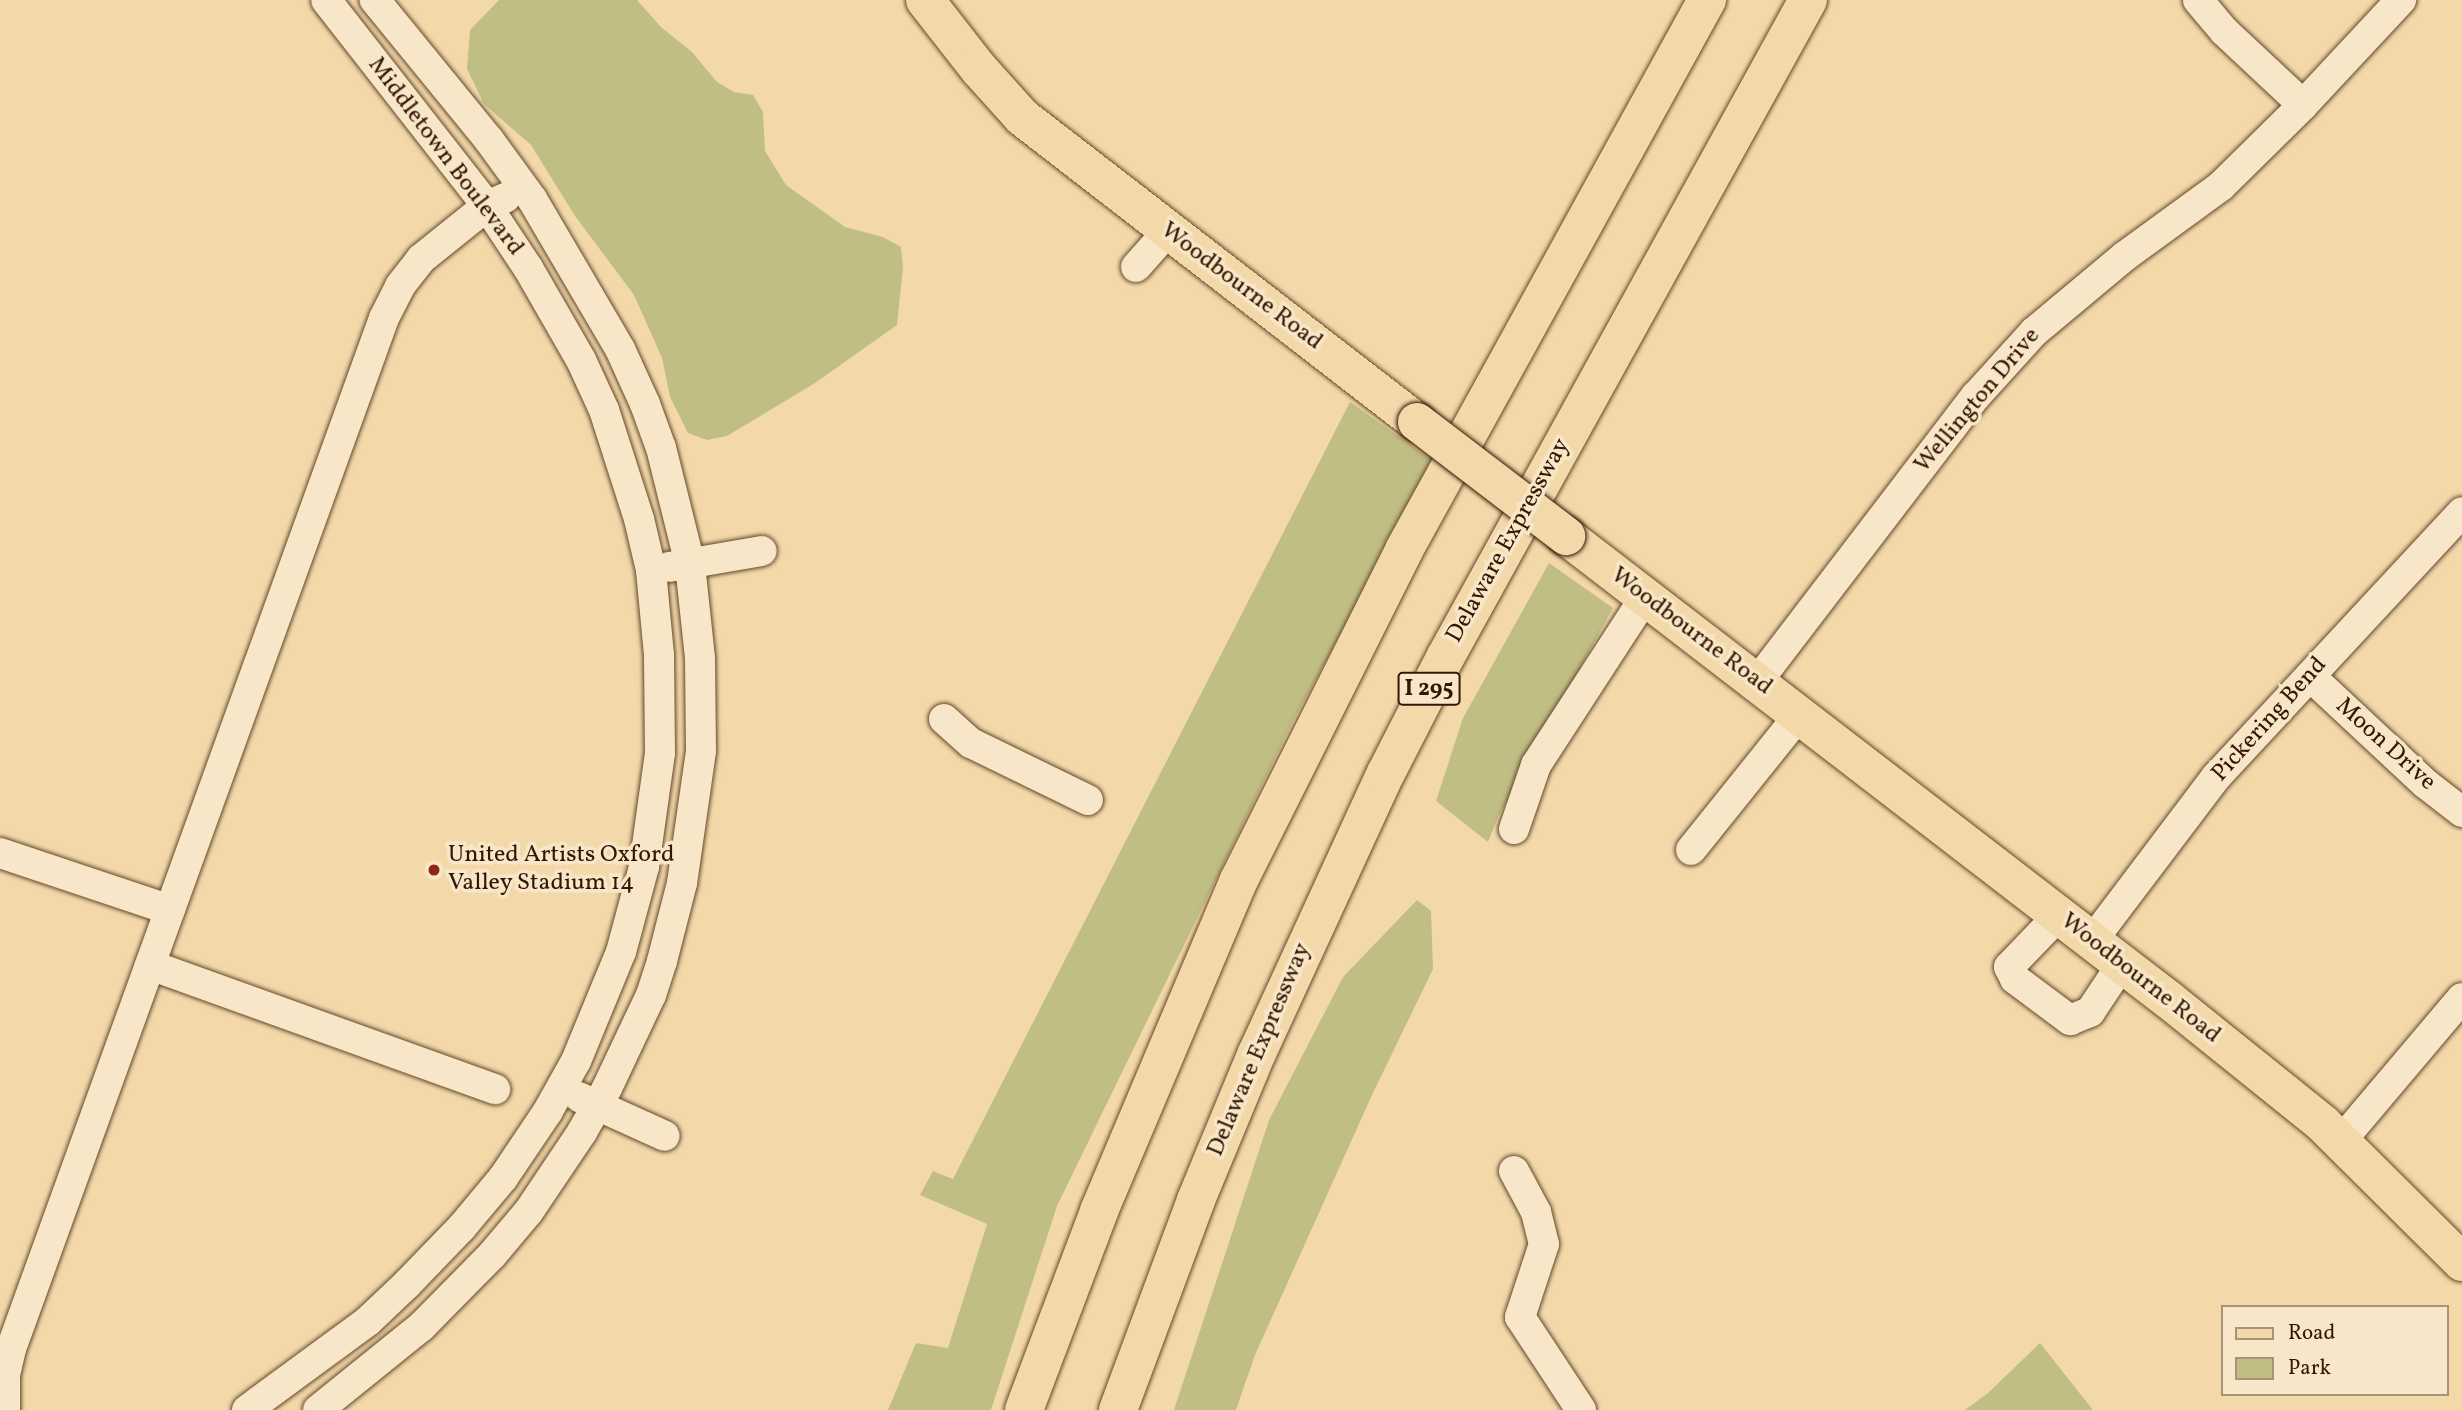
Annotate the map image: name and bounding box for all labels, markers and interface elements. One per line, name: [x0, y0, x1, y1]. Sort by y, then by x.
street label: Middletown Boulevard: [361, 52, 529, 262]
street label: Woodbourne Road: [1154, 217, 1328, 357]
street label: Wellington Drive: [1909, 323, 2047, 479]
street label: Delaware Expressway: [1441, 434, 1577, 648]
street label: Woodbourne Road: [1604, 562, 1778, 702]
street label: Pickering Bend: [2206, 652, 2334, 788]
road number: I 295: [1398, 670, 1460, 708]
street label: Moon Drive: [2329, 692, 2441, 798]
place label: United Artists Oxford Valley Stadium 14: [448, 842, 675, 898]
marker: United Artists Oxford Valley Stadium 14: [426, 862, 442, 878]
street label: Woodbourne Road: [2054, 908, 2226, 1050]
street label: Delaware Expressway: [1202, 939, 1318, 1161]
legend: [2220, 1305, 2448, 1396]
text: Road: [2288, 1319, 2335, 1348]
text: Park: [2288, 1354, 2331, 1383]

